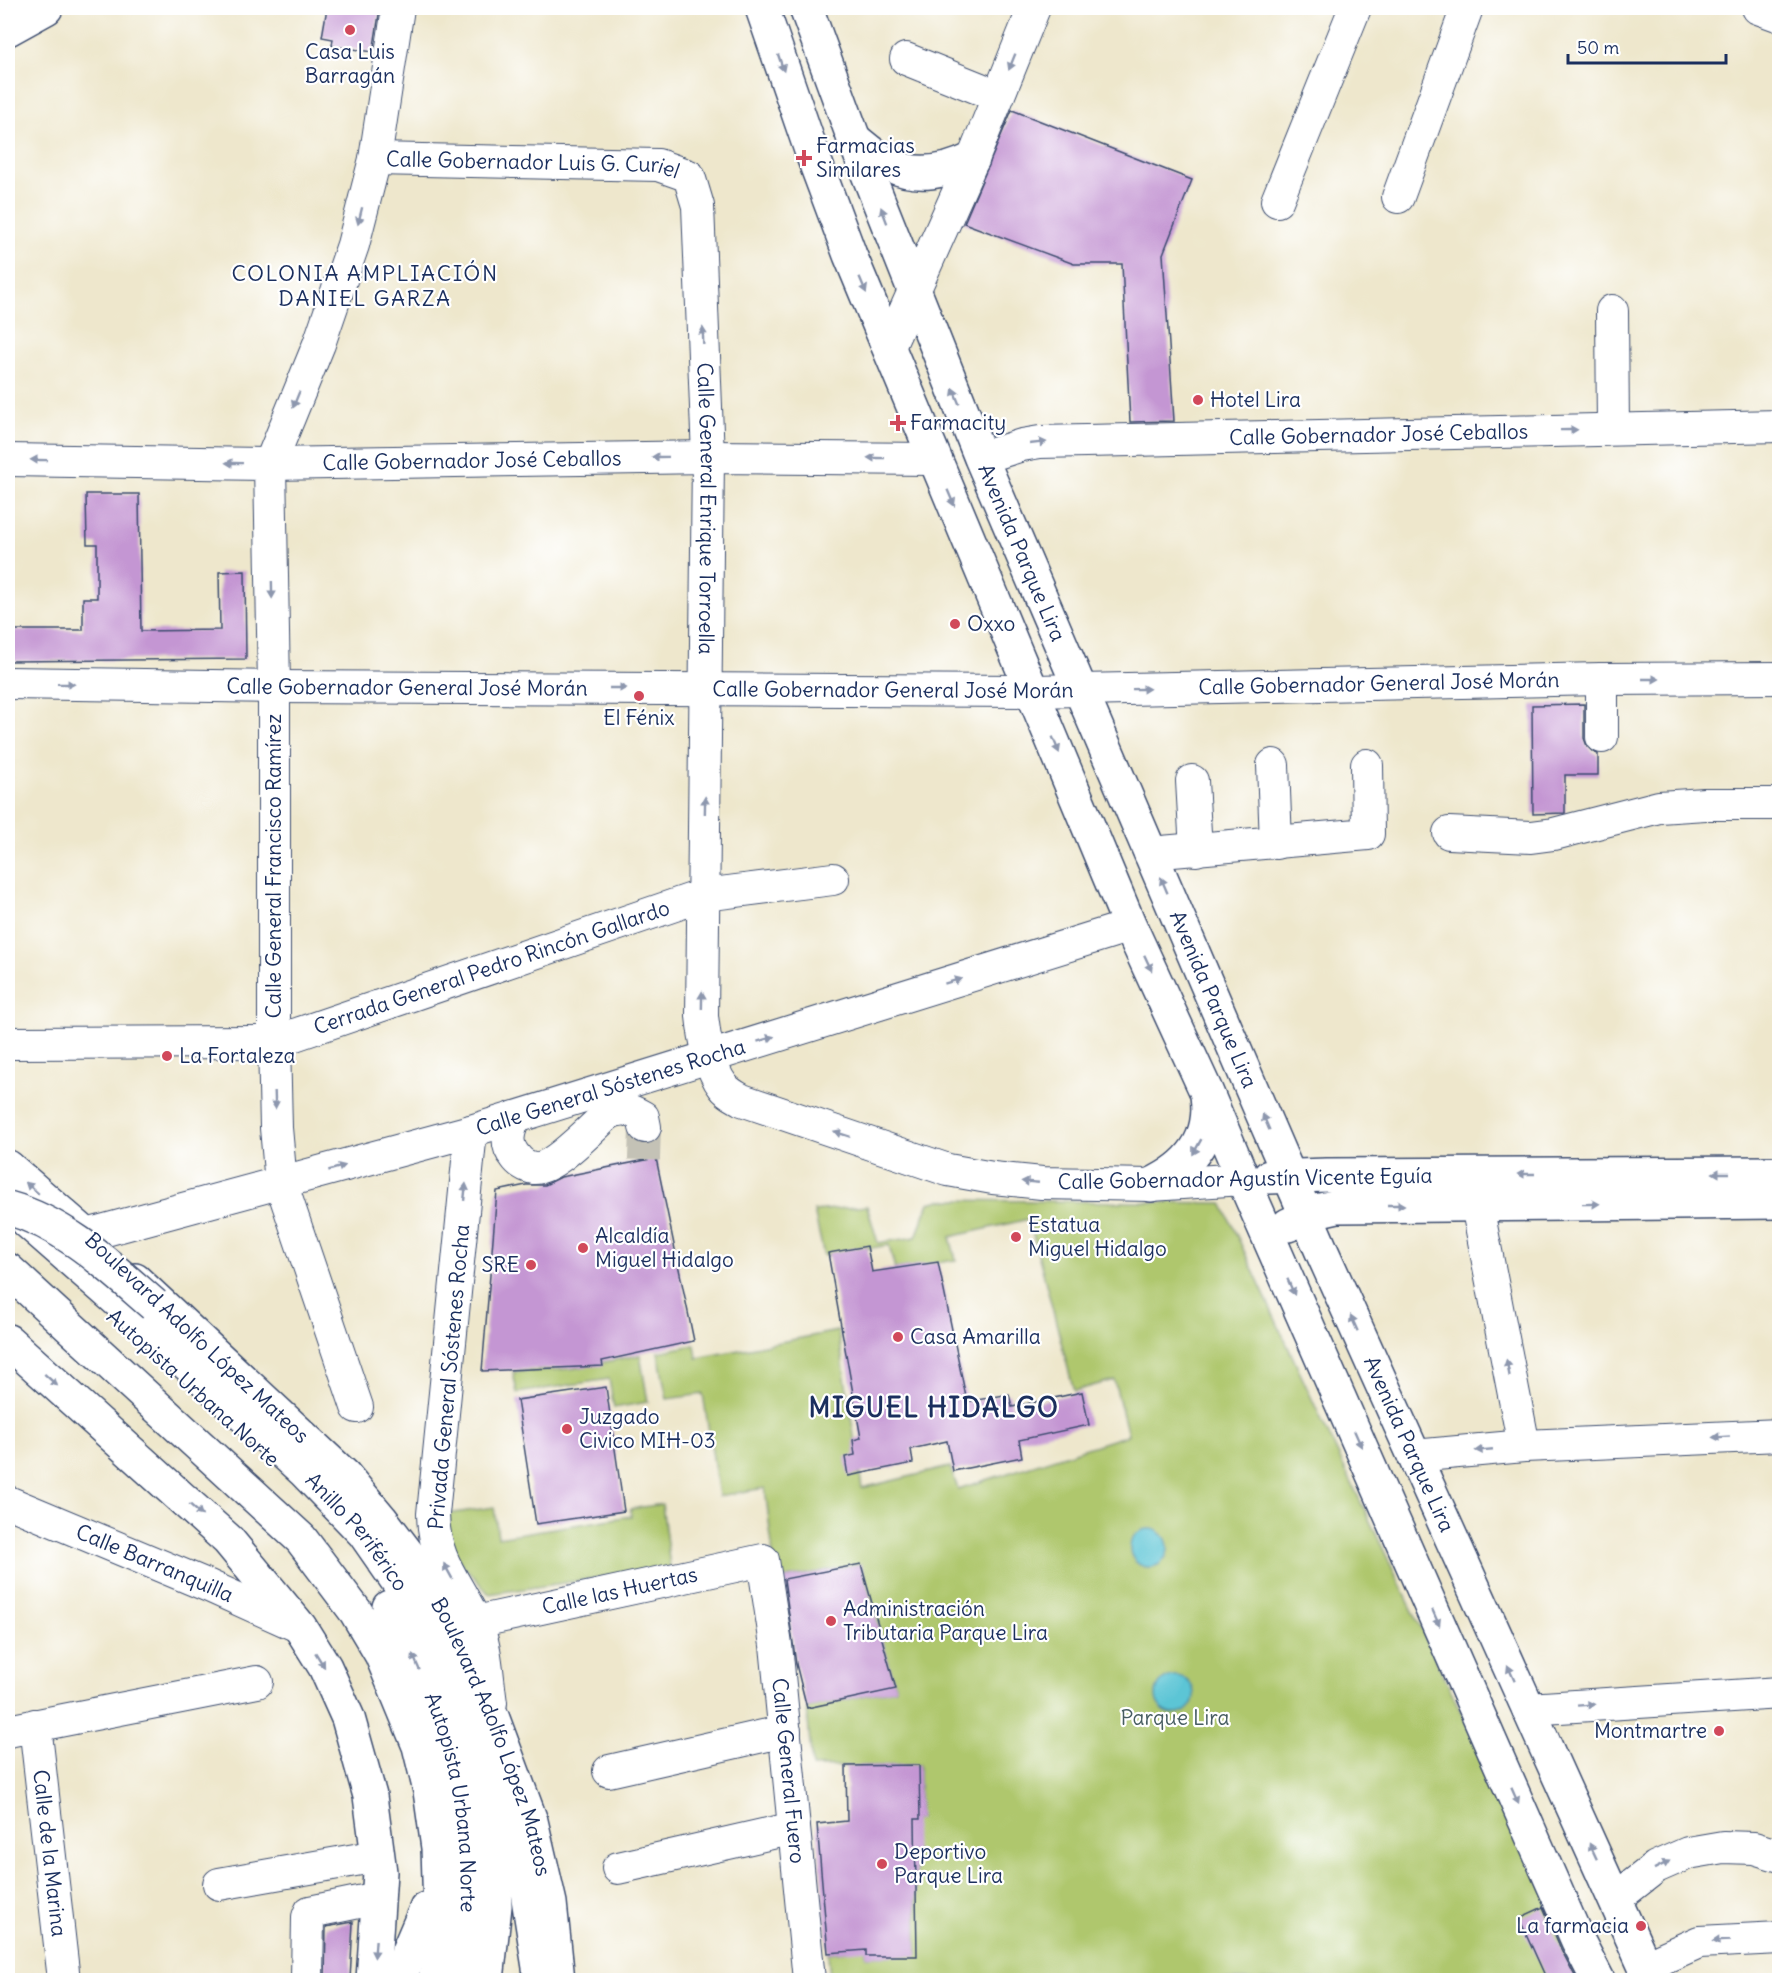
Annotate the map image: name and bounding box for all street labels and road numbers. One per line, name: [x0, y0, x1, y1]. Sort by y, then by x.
street label: Calle Gobernador Luis G. Curiel: [386, 145, 683, 185]
street label: Calle General Enrique Torroella: [691, 362, 722, 655]
street label: Calle Gobernador José Ceballos: [1229, 417, 1528, 451]
street label: Calle Gobernador José Ceballos: [322, 444, 622, 476]
street label: Avenida Parque Lira: [972, 460, 1072, 645]
street label: Calle Gobernador General José Morán: [1198, 666, 1560, 701]
street label: Calle Gobernador General José Morán: [226, 672, 588, 702]
street label: Calle Gobernador General José Morán: [712, 675, 1074, 704]
street label: Calle General Francisco Ramírez: [260, 714, 287, 1018]
street label: Cerrada General Pedro Rincón Gallardo: [310, 894, 673, 1040]
street label: Avenida Parque Lira: [1164, 906, 1264, 1092]
street label: Calle General Sóstenes Rocha: [472, 1033, 748, 1142]
street label: Calle Gobernador Agustín Vicente Eguía: [1057, 1162, 1433, 1195]
street label: Privada General Sóstenes Rocha: [422, 1223, 475, 1531]
street label: Boulevard Adolfo López Mateos: [80, 1226, 315, 1449]
street label: Autopista Urbana Norte: [101, 1303, 285, 1472]
street label: Avenida Parque Lira: [1358, 1352, 1461, 1536]
street label: Anillo Periférico: [300, 1467, 414, 1596]
street label: Calle Barranquilla: [72, 1518, 238, 1608]
street label: Calle las Huertas: [539, 1561, 700, 1620]
street label: Boulevard Adolfo López Mateos: [425, 1593, 557, 1879]
street label: Calle General Fuero: [766, 1677, 811, 1865]
street label: Autopista Urbana Norte: [419, 1689, 482, 1913]
street label: Calle de la Marina: [27, 1768, 73, 1938]

